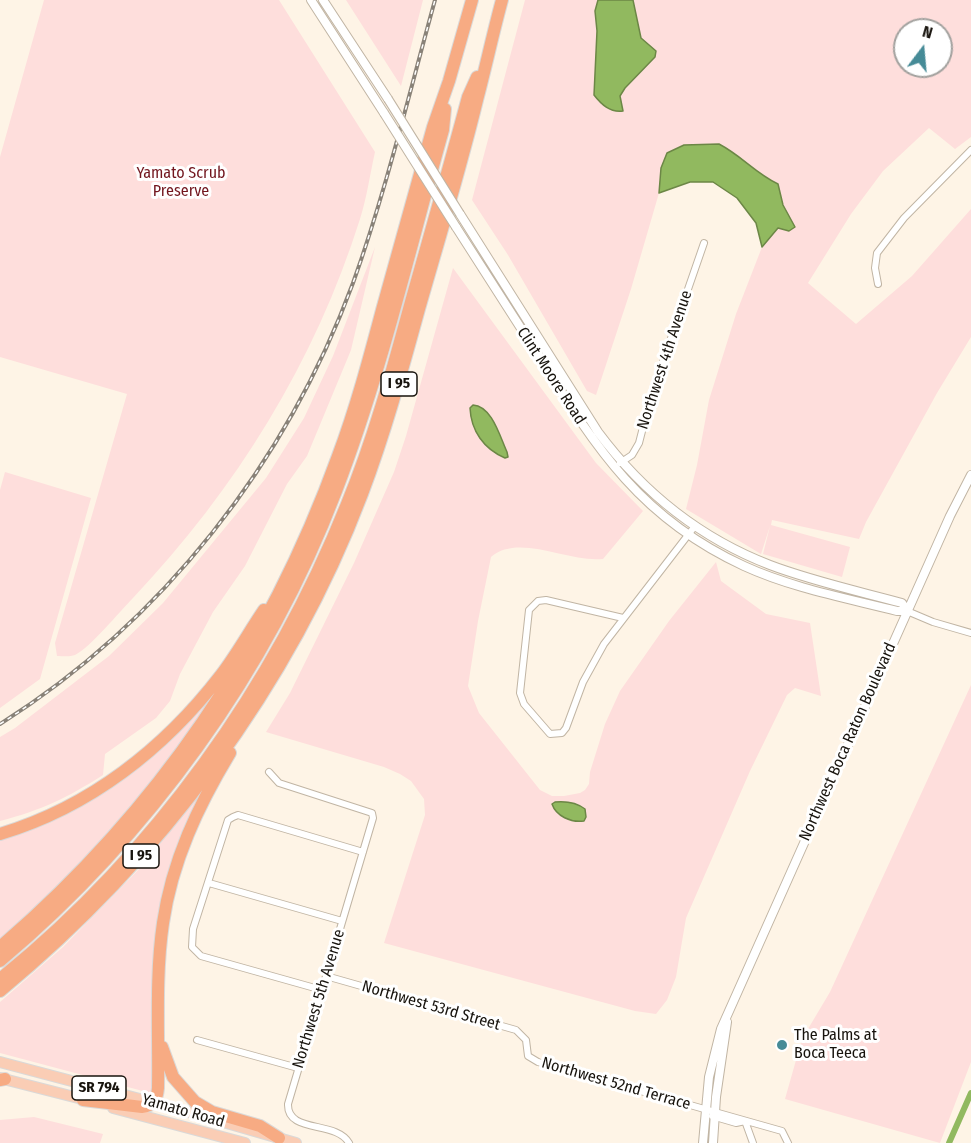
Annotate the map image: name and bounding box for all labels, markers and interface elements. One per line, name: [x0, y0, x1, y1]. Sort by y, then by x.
north arrow: [893, 18, 953, 78]
text: N: [920, 22, 935, 43]
park label: Yamato Scrub Preserve: [136, 164, 226, 202]
street label: Northwest 4th Avenue: [633, 288, 697, 432]
street label: Clint Moore Road: [512, 324, 590, 428]
road number: I 95: [381, 372, 417, 396]
street label: Northwest Boca Raton Boulevard: [796, 640, 900, 844]
road number: I 95: [123, 844, 159, 868]
street label: Northwest 5th Avenue: [289, 927, 349, 1071]
street label: Northwest 53rd Street: [360, 977, 502, 1035]
place label: The Palms at Boca Teeca: [794, 1026, 877, 1064]
marker: The Palms at Boca Teeca: [775, 1038, 789, 1052]
street label: Northwest 52nd Terrace: [539, 1054, 693, 1114]
road number: SR 794: [72, 1076, 126, 1100]
street label: Yamato Road: [139, 1090, 227, 1132]

